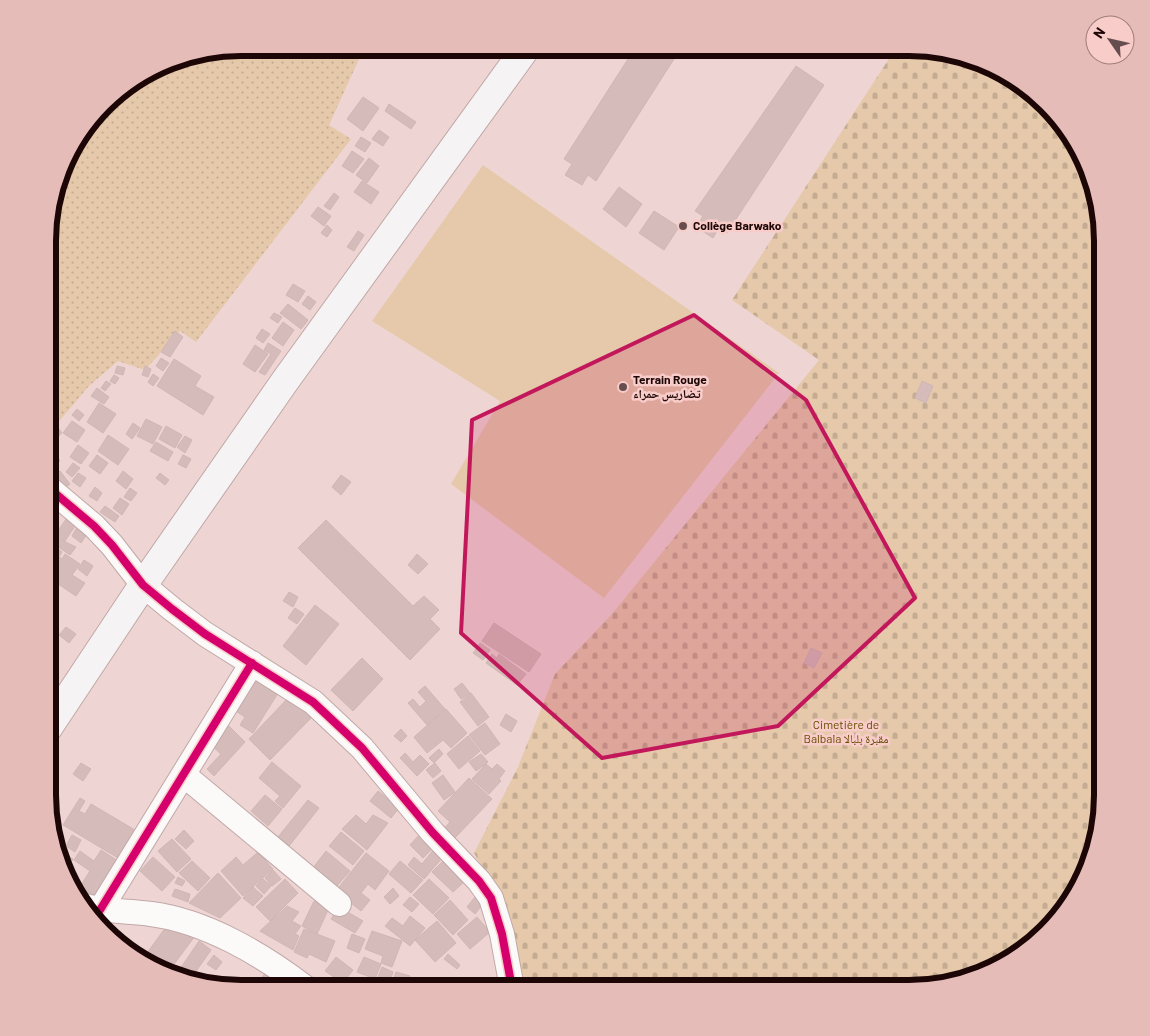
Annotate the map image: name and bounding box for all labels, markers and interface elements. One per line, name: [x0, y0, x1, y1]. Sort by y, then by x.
north arrow: [1085, 15, 1135, 65]
text: N: [1089, 24, 1108, 41]
place label: Collège Barwako: [693, 218, 782, 232]
marker: Collège Barwako: [677, 220, 689, 232]
place label: Terrain Rouge تضاريس حمراء: [633, 372, 707, 402]
marker: Terrain Rouge تضاريس حمراء: [617, 381, 629, 393]
park label: Cimetière de Balbala مقبرة بلبالا: [803, 717, 889, 746]

